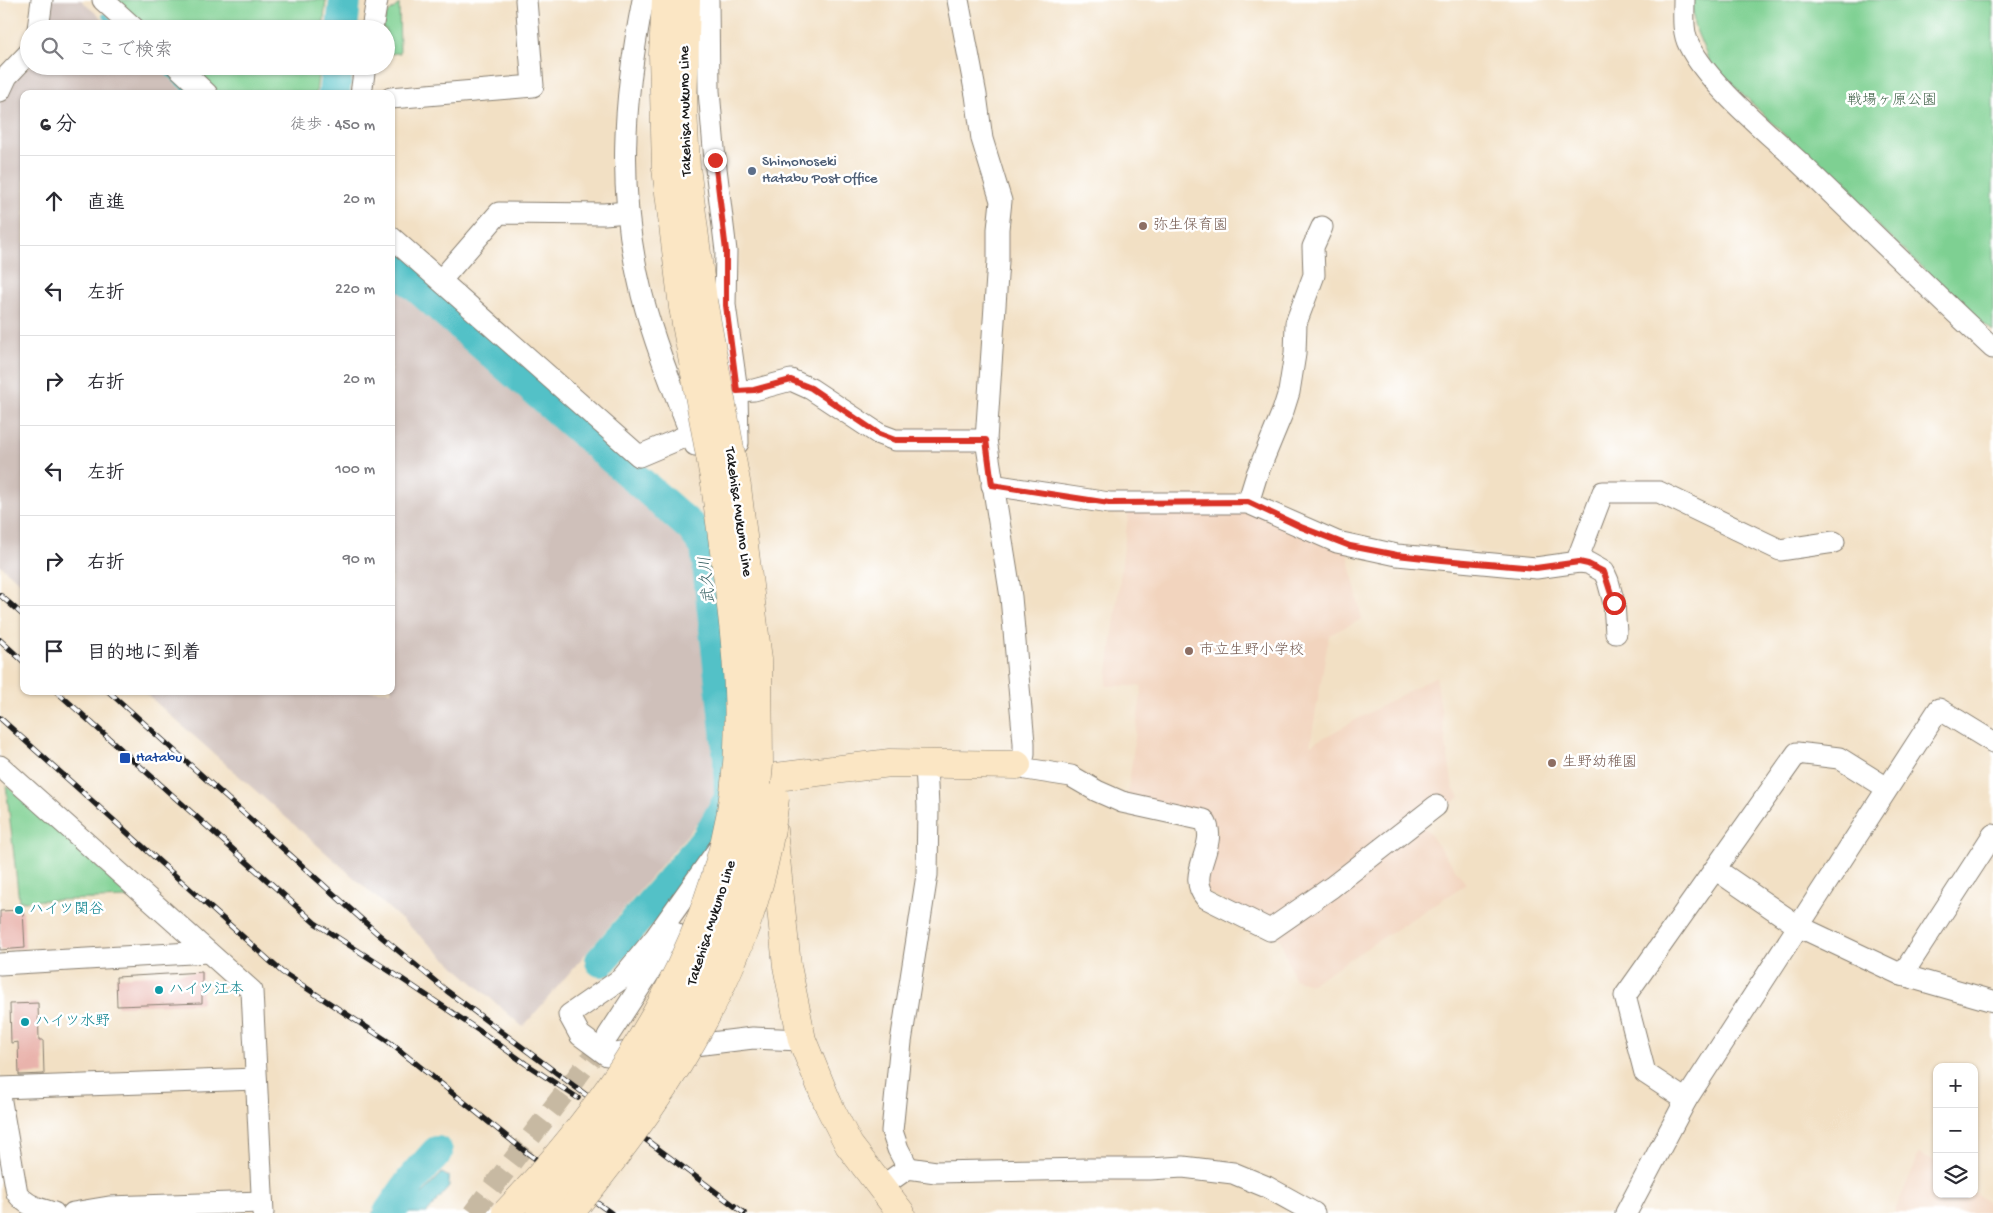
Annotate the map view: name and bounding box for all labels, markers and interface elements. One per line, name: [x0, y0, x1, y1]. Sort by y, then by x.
search box: [20, 20, 395, 75]
icon: search: [38, 34, 66, 62]
text: ここで検索: [78, 40, 173, 63]
street label: Takehisa Mukuno Line: [676, 45, 696, 177]
park label: 戦場ヶ原公園: [1847, 92, 1937, 110]
text: 6 分: [40, 114, 77, 139]
text: 徒歩 · 450 m: [290, 117, 375, 136]
route end: [704, 149, 727, 172]
place label: Shimonoseki Hatabu Post Office: [762, 153, 878, 188]
marker: Shimonoseki Hatabu Post Office: [746, 165, 758, 177]
icon: ahead: [40, 187, 68, 215]
text: 20 m: [343, 191, 375, 210]
text: 直進: [87, 193, 125, 216]
place label: 弥生保育園: [1153, 216, 1228, 235]
marker: 弥生保育園: [1137, 220, 1149, 232]
icon: left: [40, 277, 68, 305]
text: 220 m: [335, 281, 375, 300]
text: 左折: [87, 283, 125, 306]
icon: right: [40, 367, 68, 395]
text: 20 m: [343, 371, 375, 390]
text: 右折: [87, 373, 125, 396]
street label: Takehisa Mukuno Line: [720, 445, 756, 578]
icon: left: [40, 457, 68, 485]
text: 100 m: [335, 461, 375, 480]
text: 左折: [87, 463, 125, 486]
icon: right: [40, 547, 68, 575]
text: 90 m: [343, 551, 375, 570]
text: 右折: [87, 553, 125, 576]
water label: 武久川: [695, 555, 721, 605]
route start: [1603, 592, 1626, 615]
icon: arrive: [40, 637, 68, 665]
place label: 市立生野小学校: [1199, 642, 1304, 660]
text: 目的地に到着: [87, 643, 201, 666]
marker: 市立生野小学校: [1183, 645, 1195, 657]
place label: Hatabu: [136, 749, 182, 767]
marker: Hatabu: [118, 751, 132, 765]
place label: 生野幼稚園: [1562, 754, 1637, 772]
marker: 生野幼稚園: [1546, 757, 1558, 769]
street label: Takehisa Mukuno Line: [683, 858, 741, 989]
place label: ハイツ関谷: [29, 901, 104, 919]
marker: ハイツ関谷: [13, 904, 25, 916]
place label: ハイツ江本: [169, 980, 244, 999]
marker: ハイツ江本: [153, 984, 165, 996]
place label: ハイツ水野: [35, 1013, 110, 1031]
marker: ハイツ水野: [19, 1016, 31, 1028]
map controls: [1933, 1063, 1978, 1198]
button: +: [1933, 1063, 1978, 1108]
button: −: [1933, 1108, 1978, 1153]
button: layers: [1933, 1153, 1978, 1198]

